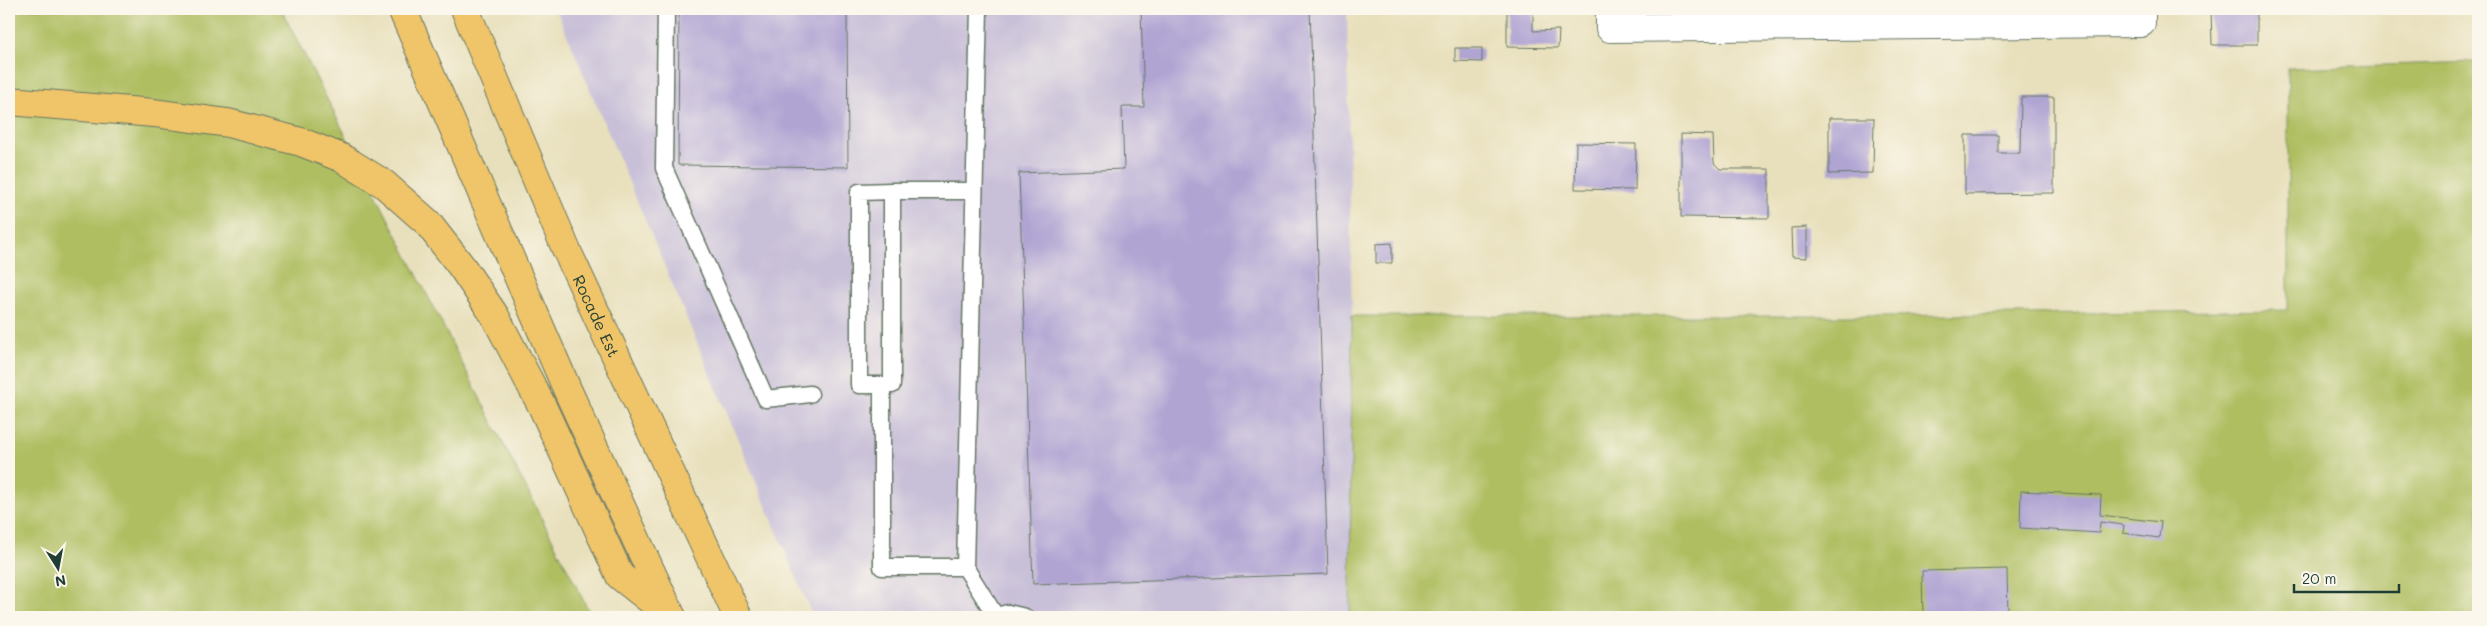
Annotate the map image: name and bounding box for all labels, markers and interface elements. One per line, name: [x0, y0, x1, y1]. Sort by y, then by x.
street label: Rocade Est: [569, 271, 625, 360]
north arrow: [32, 544, 82, 594]
scale bar: [2294, 561, 2400, 593]
text: 20 m: [2302, 568, 2336, 588]
text: N: [54, 571, 68, 592]

